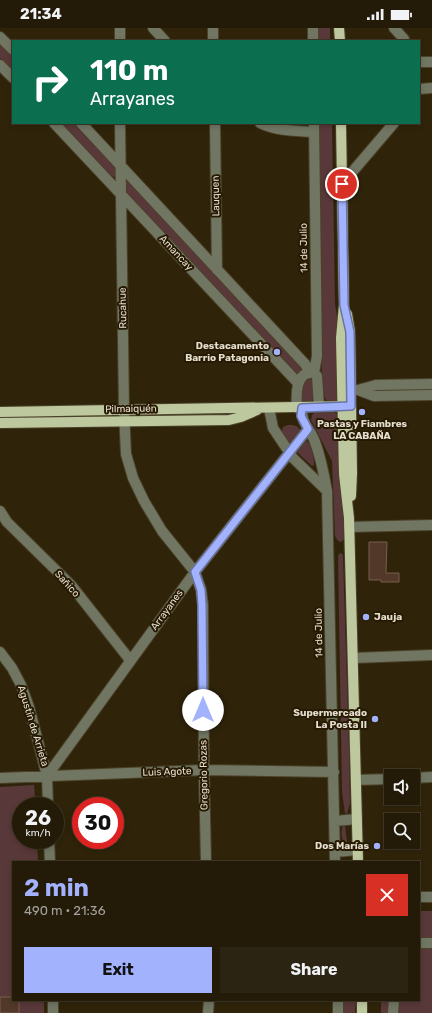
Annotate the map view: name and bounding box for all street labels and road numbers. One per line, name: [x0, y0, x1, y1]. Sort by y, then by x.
street label: Lauquen: [210, 175, 222, 217]
street label: 14 de Julio: [298, 223, 310, 273]
street label: Amancay: [157, 233, 196, 273]
street label: Rucahue: [117, 287, 129, 329]
street label: Pilmaiquén: [105, 403, 157, 415]
street label: Sañico: [52, 568, 82, 600]
street label: Arrayanes: [148, 587, 186, 633]
street label: 14 de Julio: [313, 608, 325, 658]
street label: Agustín de Arrieta: [15, 684, 51, 768]
street label: Gregorio Rozas: [197, 740, 211, 810]
street label: Luis Agote: [142, 765, 192, 779]

